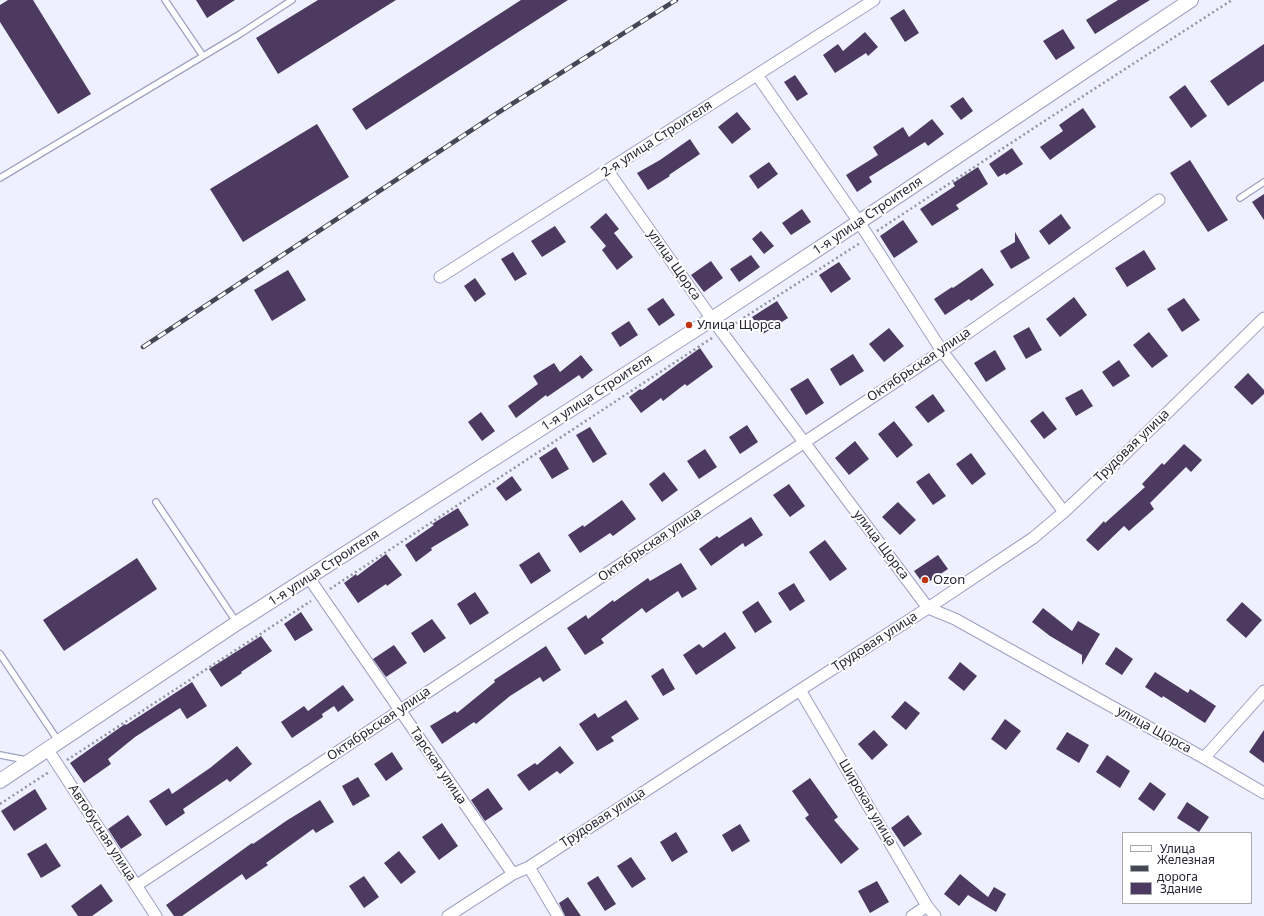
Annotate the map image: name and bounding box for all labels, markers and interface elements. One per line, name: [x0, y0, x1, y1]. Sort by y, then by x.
street label: 2-я улица Строителя: [599, 97, 715, 181]
street label: 1-я улица Строителя: [810, 173, 926, 259]
street label: улица Щорса: [644, 227, 704, 303]
place label: Улица Щорса: [697, 317, 781, 333]
marker: Улица Щорса: [684, 320, 694, 330]
street label: Октябрьская улица: [864, 325, 974, 405]
street label: 1-я улица Строителя: [539, 351, 655, 435]
street label: Трудовая улица: [1091, 406, 1173, 486]
street label: Октябрьская улица: [595, 505, 705, 585]
street label: улица Щорса: [850, 507, 912, 583]
street label: 1-я улица Строителя: [266, 526, 382, 610]
place label: Ozon: [933, 572, 965, 588]
marker: Ozon: [920, 575, 930, 585]
street label: Трудовая улица: [830, 609, 920, 675]
street label: Октябрьская улица: [324, 684, 434, 764]
street label: улица Щорса: [1114, 703, 1194, 757]
street label: Тарская улица: [406, 724, 470, 808]
street label: Широкая улица: [835, 757, 899, 849]
street label: Автобусная улица: [65, 782, 139, 884]
street label: Трудовая улица: [558, 785, 648, 851]
legend: [1122, 832, 1252, 904]
text: Улица: [1160, 840, 1195, 857]
text: Железная дорога: [1157, 851, 1215, 885]
text: Здание: [1160, 880, 1202, 897]

